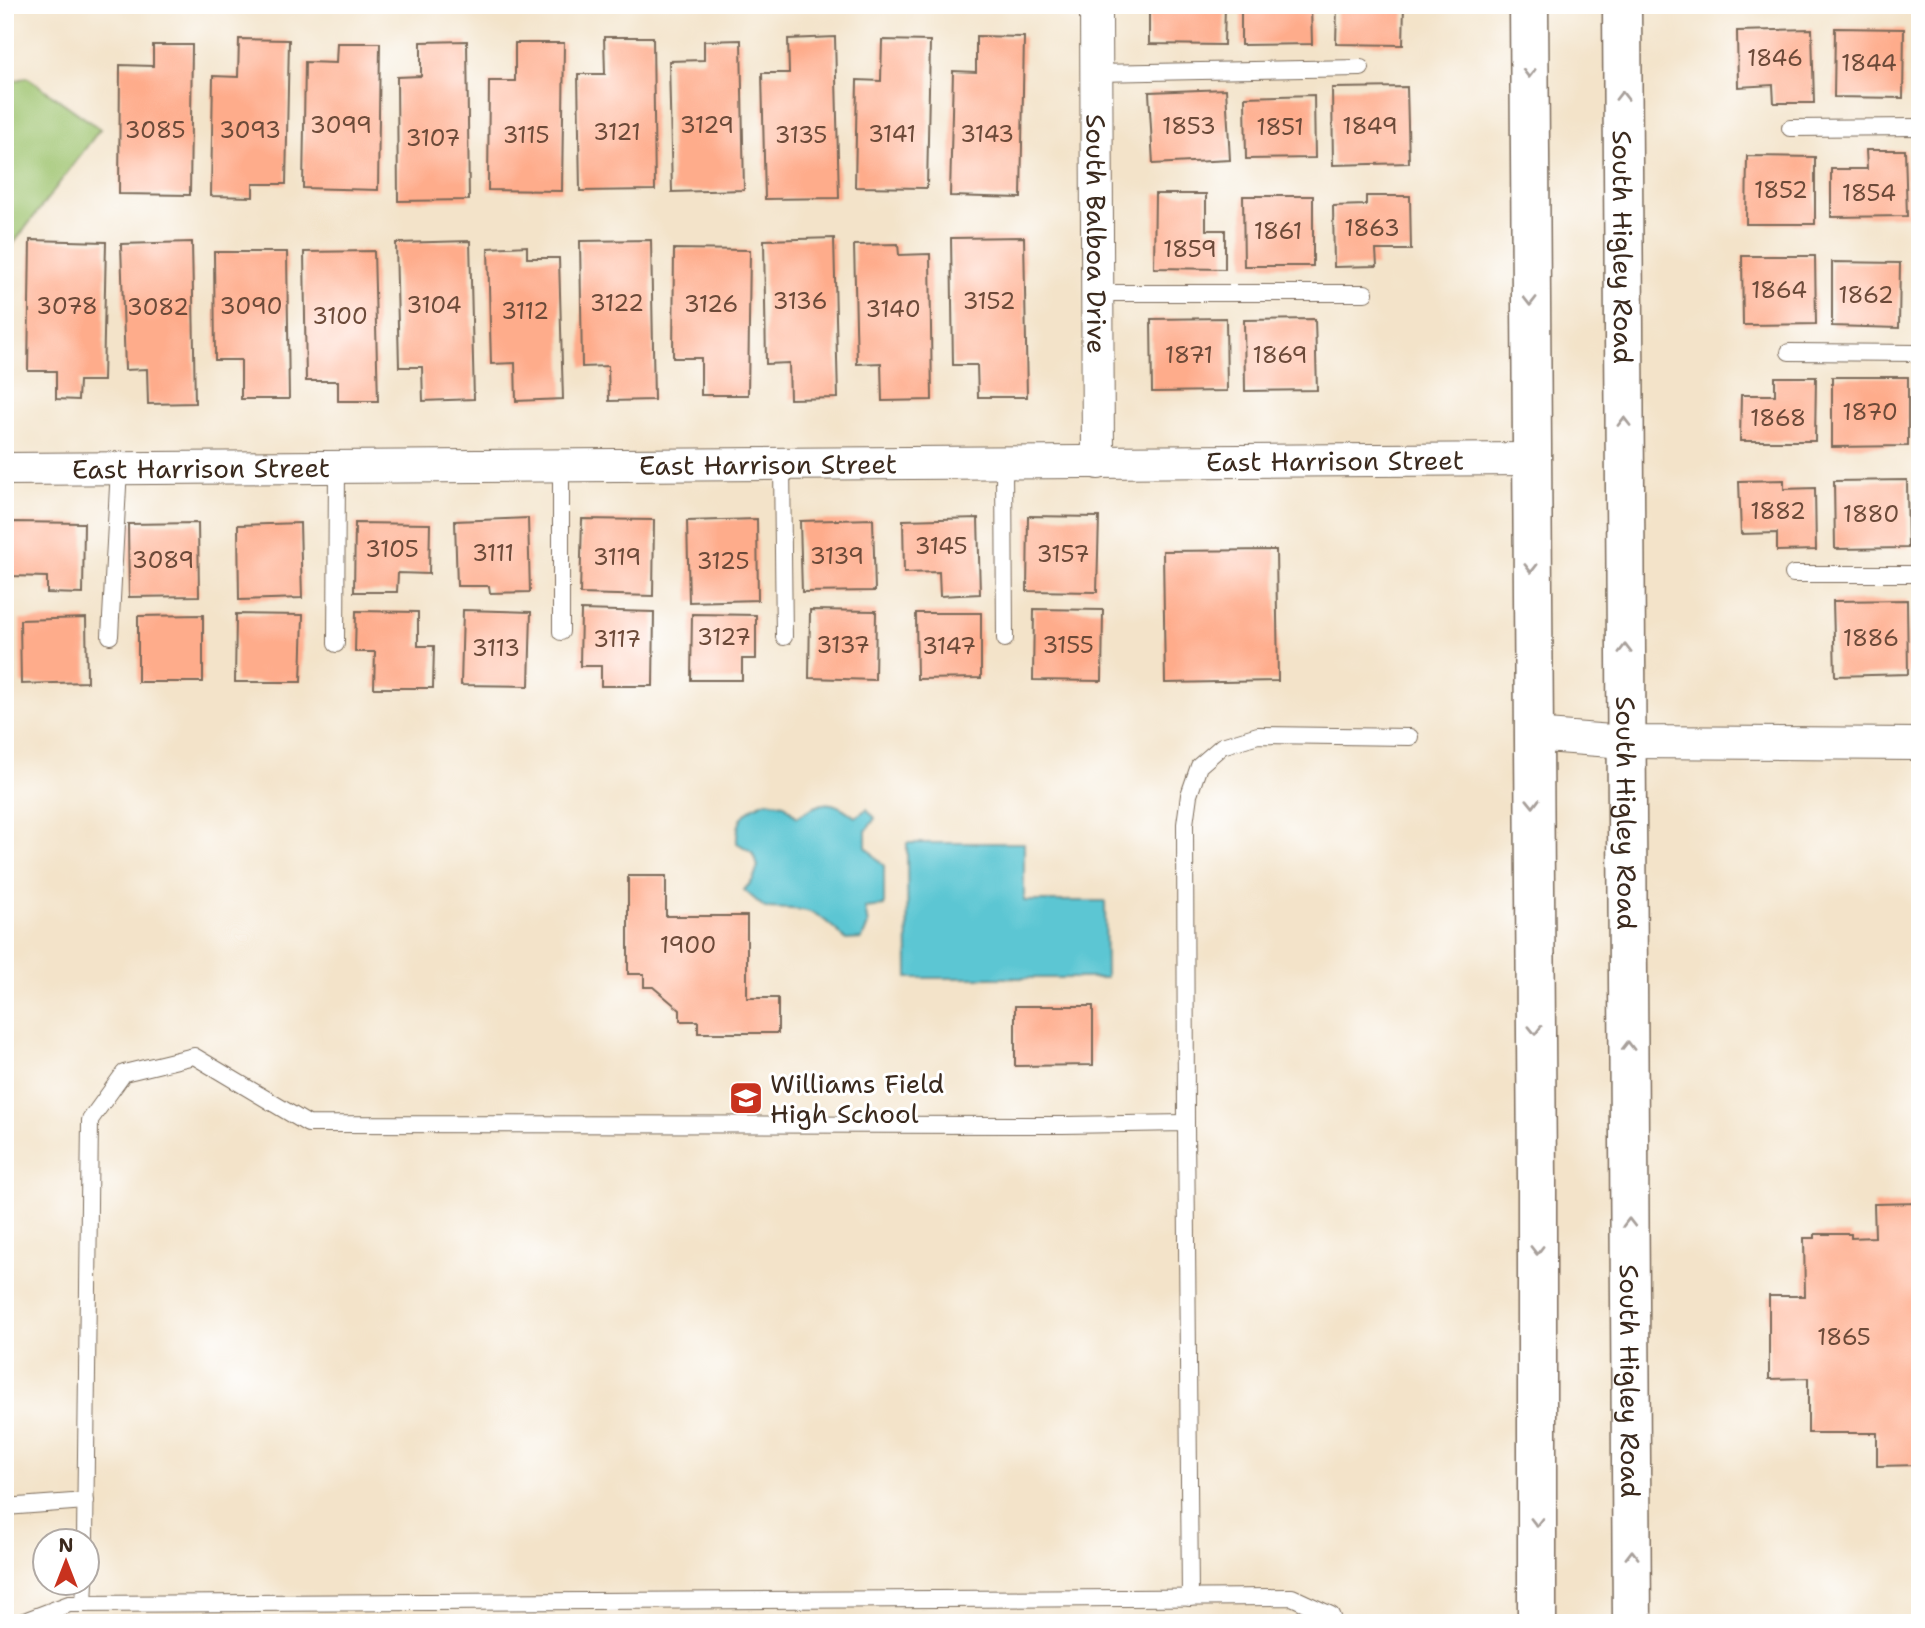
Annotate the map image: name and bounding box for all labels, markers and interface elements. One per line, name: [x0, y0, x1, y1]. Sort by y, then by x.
house number: 1846: [1747, 43, 1803, 73]
house number: 1844: [1841, 48, 1897, 78]
one-way arrow: [1521, 69, 1537, 79]
one-way arrow: [1614, 90, 1630, 101]
house number: 3099: [310, 110, 372, 140]
house number: 3129: [680, 110, 734, 140]
house number: 1853: [1162, 111, 1216, 141]
house number: 1849: [1342, 111, 1398, 141]
house number: 1851: [1256, 112, 1304, 142]
street label: South Balboa Drive: [1079, 114, 1115, 354]
house number: 3085: [124, 115, 186, 145]
house number: 3093: [219, 115, 281, 145]
house number: 3121: [593, 117, 641, 147]
house number: 3141: [868, 119, 916, 149]
house number: 3143: [960, 119, 1014, 149]
house number: 3115: [502, 120, 550, 150]
house number: 3135: [775, 120, 827, 150]
house number: 3107: [406, 123, 460, 153]
street label: South Higley Road: [1605, 130, 1642, 364]
house number: 1852: [1754, 175, 1808, 205]
house number: 1854: [1842, 178, 1896, 208]
house number: 1863: [1344, 213, 1400, 243]
house number: 1861: [1254, 216, 1302, 246]
house number: 1859: [1163, 234, 1217, 264]
house number: 1864: [1751, 275, 1807, 305]
house number: 1862: [1838, 280, 1894, 310]
house number: 3136: [773, 286, 828, 316]
house number: 3152: [962, 286, 1016, 316]
house number: 3122: [590, 288, 644, 318]
house number: 3126: [684, 289, 738, 319]
house number: 3104: [406, 290, 462, 320]
house number: 3078: [36, 291, 98, 321]
house number: 3090: [220, 291, 283, 321]
house number: 3082: [127, 292, 189, 322]
house number: 3140: [865, 294, 921, 324]
house number: 3112: [501, 296, 549, 326]
one-way arrow: [1522, 296, 1538, 307]
house number: 3100: [312, 301, 368, 331]
house number: 1871: [1165, 340, 1213, 370]
house number: 1869: [1252, 340, 1308, 370]
house number: 1870: [1842, 397, 1898, 427]
house number: 1868: [1750, 403, 1806, 433]
one-way arrow: [1616, 416, 1632, 426]
street label: East Harrison Street: [1206, 442, 1464, 479]
street label: East Harrison Street: [639, 446, 897, 482]
street label: East Harrison Street: [72, 449, 330, 486]
house number: 1882: [1750, 496, 1806, 526]
house number: 1880: [1843, 499, 1899, 529]
house number: 3145: [915, 531, 967, 561]
house number: 3105: [365, 534, 419, 564]
house number: 3111: [472, 538, 514, 568]
house number: 3157: [1036, 539, 1090, 569]
house number: 3139: [810, 541, 864, 571]
house number: 3119: [593, 542, 641, 572]
house number: 3089: [132, 545, 194, 575]
house number: 3125: [696, 546, 750, 576]
one-way arrow: [1523, 564, 1539, 574]
house number: 3127: [697, 622, 751, 652]
house number: 1886: [1843, 623, 1899, 653]
house number: 3117: [593, 624, 641, 654]
house number: 3137: [816, 630, 870, 660]
house number: 3155: [1042, 630, 1094, 660]
house number: 3147: [922, 631, 976, 661]
house number: 3113: [472, 633, 520, 663]
one-way arrow: [1617, 643, 1633, 654]
street label: South Higley Road: [1609, 696, 1645, 930]
one-way arrow: [1525, 798, 1541, 809]
house number: 1900: [660, 930, 716, 960]
one-way arrow: [1528, 1025, 1543, 1036]
one-way arrow: [1620, 1041, 1636, 1051]
place label: Williams Field High School: [770, 1066, 944, 1131]
school or university icon: Williams Field High School: [727, 1079, 765, 1117]
one-way arrow: [1621, 1217, 1637, 1228]
one-way arrow: [1529, 1245, 1545, 1255]
street label: South Higley Road: [1612, 1264, 1649, 1498]
house number: 1865: [1817, 1322, 1871, 1352]
one-way arrow: [1529, 1517, 1545, 1527]
north arrow: [32, 1526, 102, 1596]
text: N: [58, 1533, 74, 1558]
one-way arrow: [1624, 1549, 1640, 1559]

